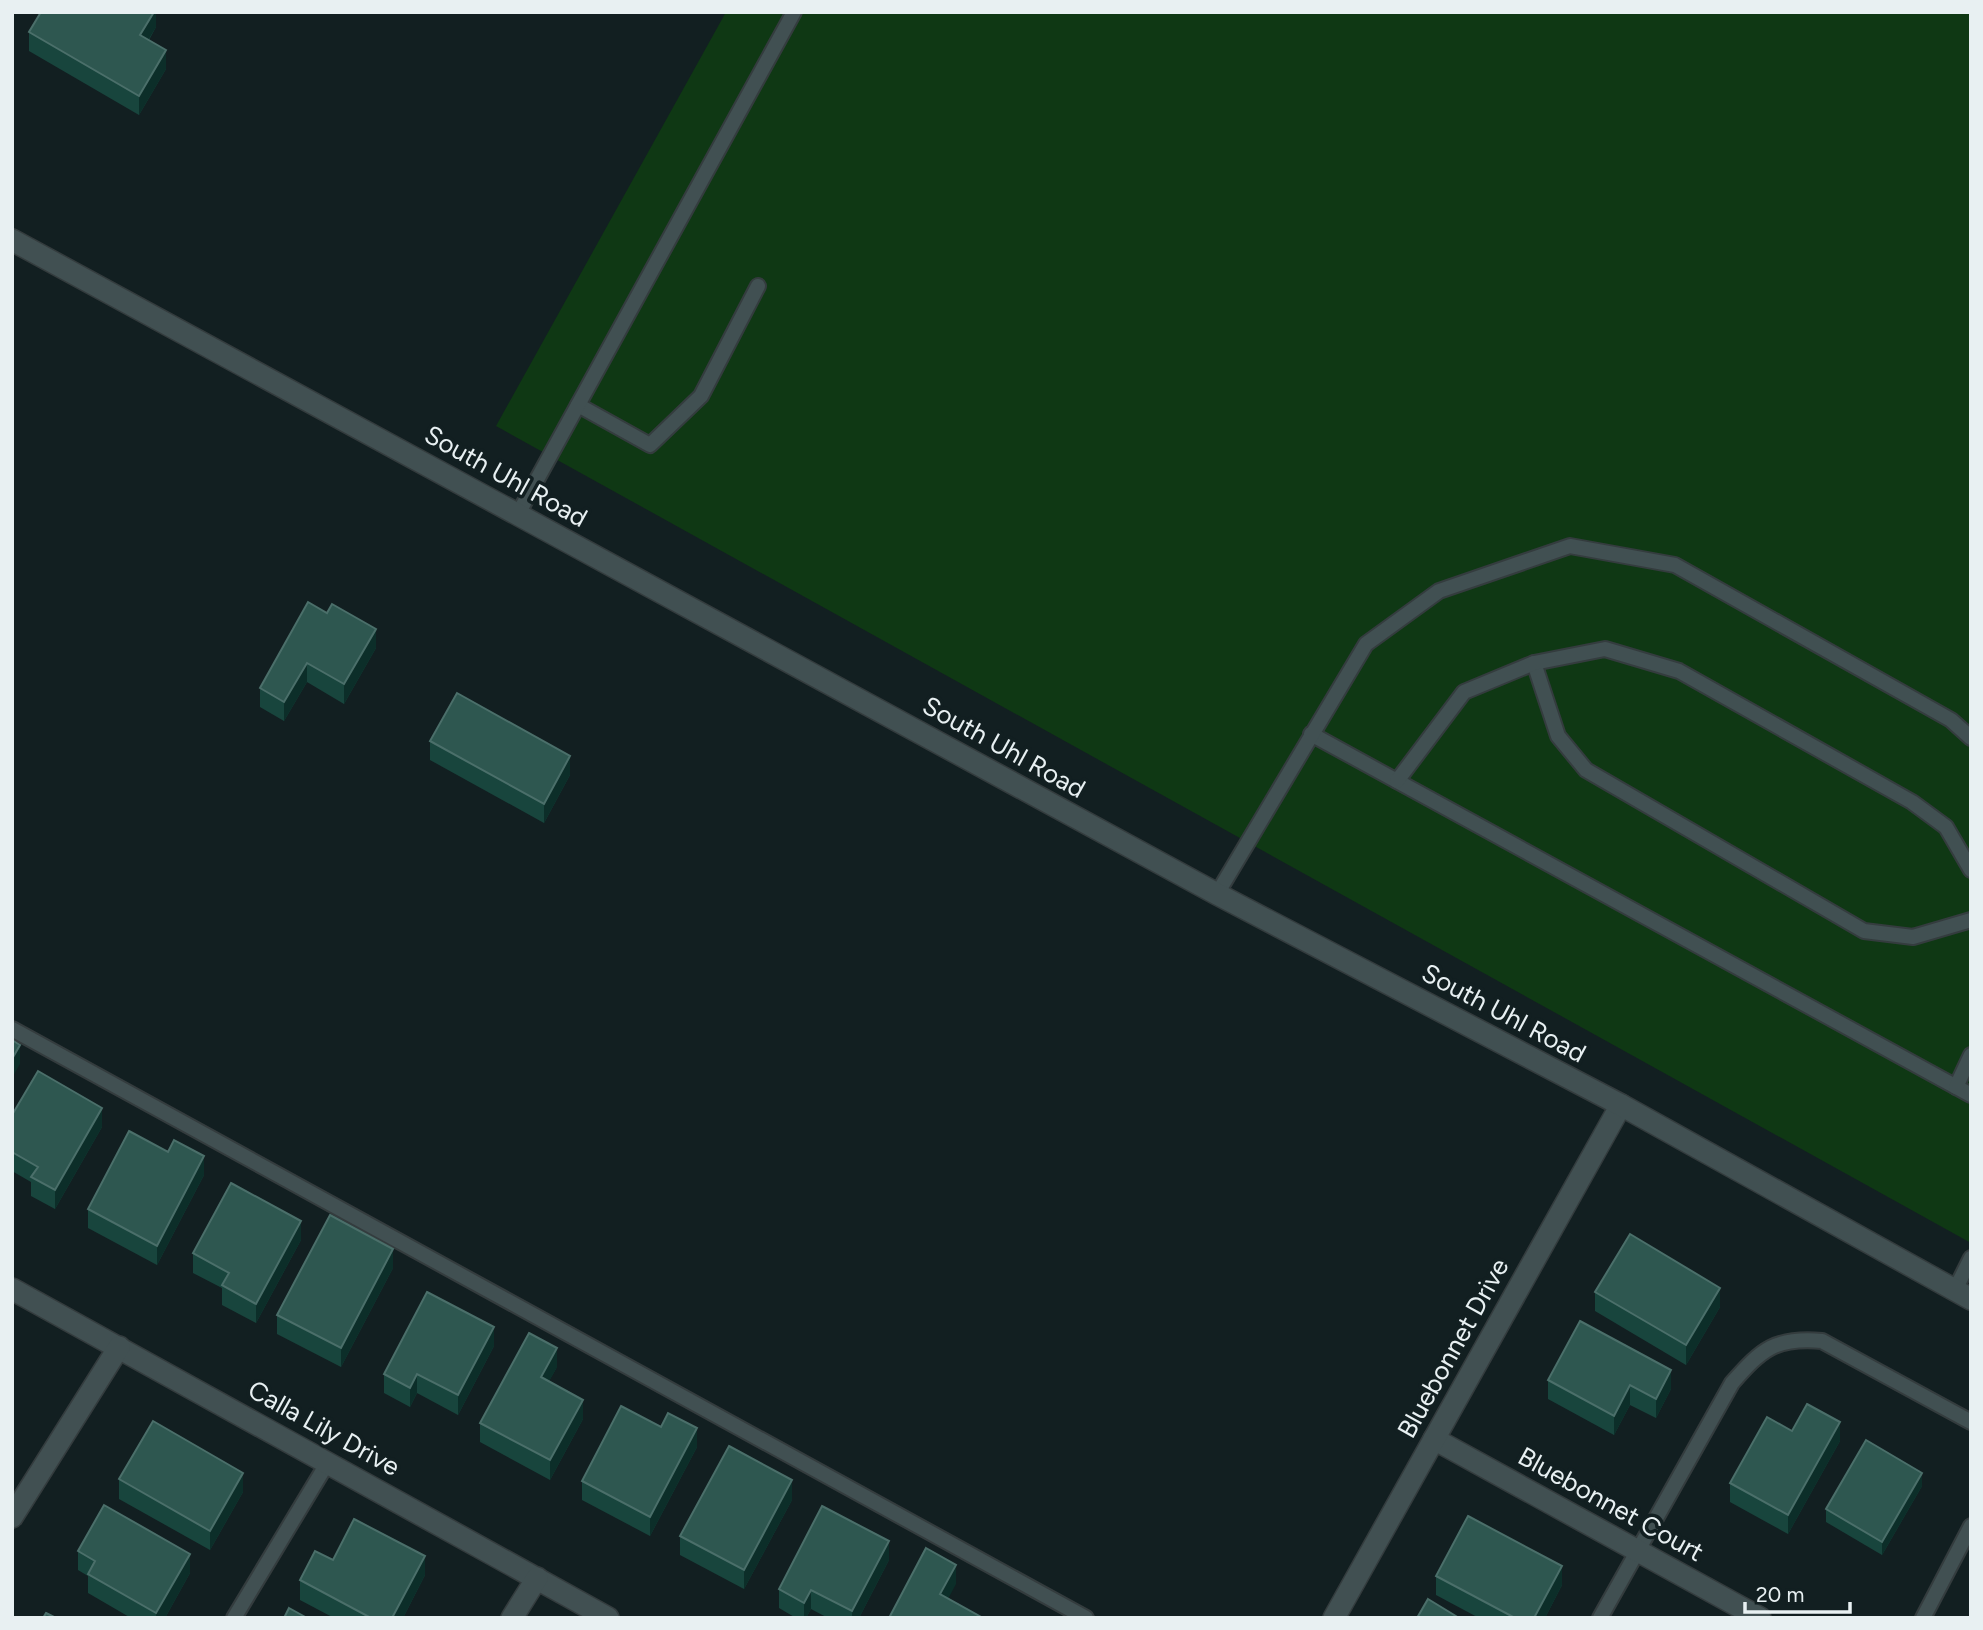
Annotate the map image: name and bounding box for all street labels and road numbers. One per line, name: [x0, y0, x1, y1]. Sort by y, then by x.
street label: South Uhl Road: [419, 418, 593, 534]
street label: South Uhl Road: [917, 689, 1091, 805]
street label: South Uhl Road: [1416, 956, 1592, 1070]
street label: Bluebonnet Drive: [1390, 1253, 1516, 1443]
street label: Calla Lily Drive: [243, 1373, 405, 1483]
street label: Bluebonnet Court: [1513, 1440, 1709, 1568]

